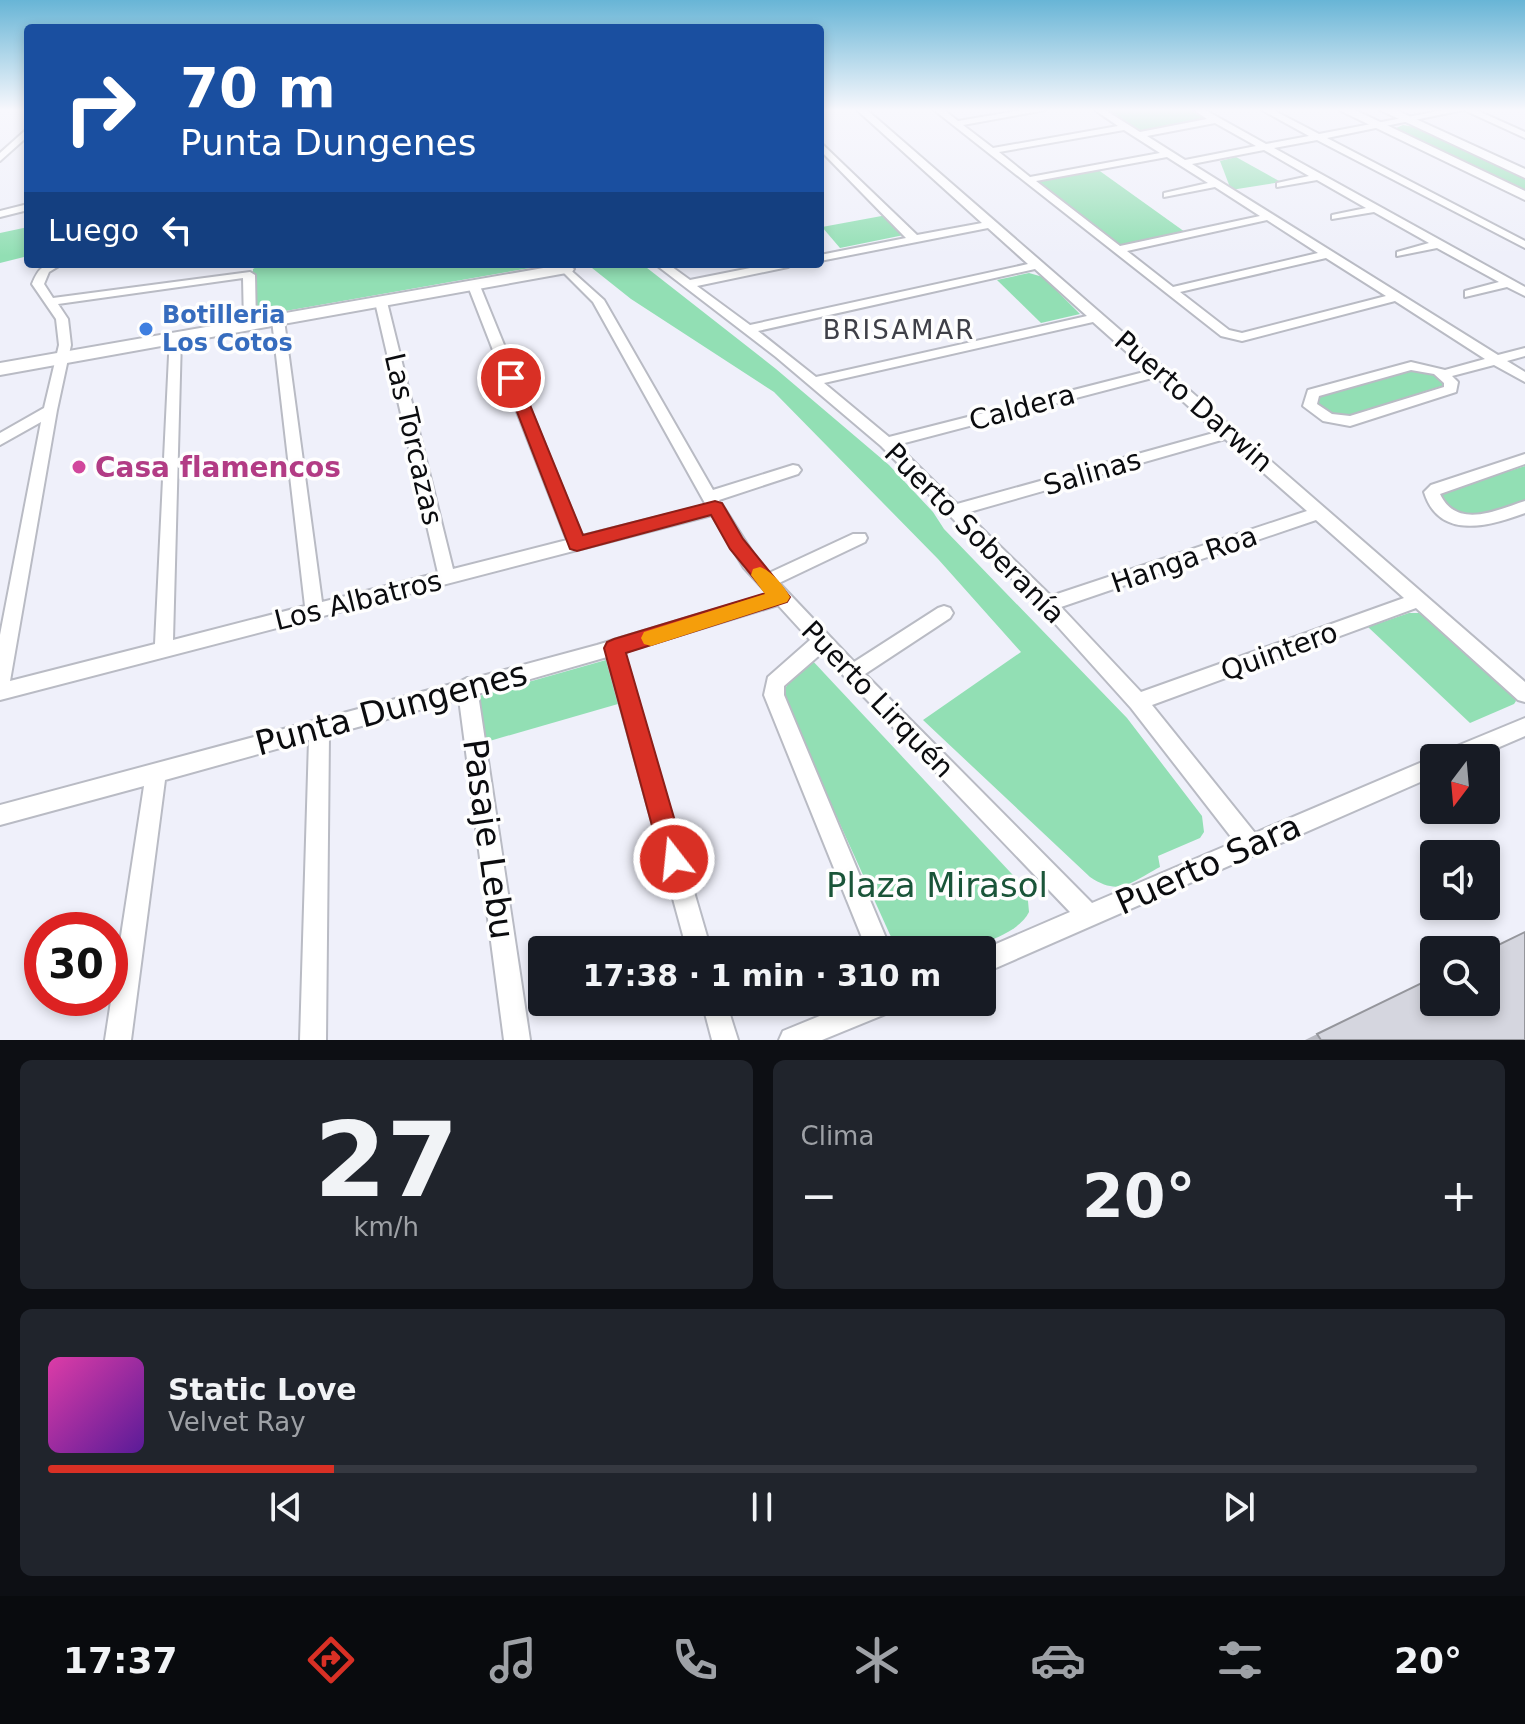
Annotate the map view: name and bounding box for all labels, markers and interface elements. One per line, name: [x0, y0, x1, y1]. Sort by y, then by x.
text: 70 m: [180, 55, 336, 120]
icon: right: [48, 56, 152, 160]
text: Punta Dungenes: [180, 122, 476, 163]
icon: left: [155, 208, 199, 252]
text: Luego: [48, 213, 139, 248]
place label: Botilleria Los Cotos: [162, 301, 293, 357]
district label: BRISAMAR: [823, 315, 975, 345]
marker: Botilleria Los Cotos: [137, 320, 155, 338]
street label: Puerto Darwin: [1108, 324, 1279, 479]
pin: [477, 344, 545, 412]
street label: Las Torcazas: [378, 350, 449, 528]
icon: arrive: [489, 356, 533, 400]
street label: Caldera: [966, 378, 1079, 437]
street label: Puerto Soberanía: [878, 436, 1072, 630]
street label: Salinas: [1040, 443, 1145, 502]
place label: Casa flamencos: [95, 451, 341, 484]
marker: Casa flamencos: [70, 458, 88, 476]
street label: Hanga Roa: [1107, 519, 1262, 600]
street label: Los Albatros: [271, 564, 445, 637]
street label: Puerto Lirquén: [795, 614, 961, 784]
street label: Quintero: [1216, 615, 1342, 688]
street label: Punta Dungenes: [251, 652, 531, 764]
street label: Pasaje Lebu: [455, 736, 523, 942]
north arrow: [1420, 744, 1500, 824]
map controls: [1420, 744, 1500, 1016]
street label: Puerto Sara: [1109, 805, 1307, 923]
position arrow: [632, 817, 716, 901]
button: sound: [1420, 840, 1500, 920]
park label: Plaza Mirasol: [826, 865, 1048, 905]
speed limit sign: 30: [24, 912, 128, 1016]
button: search: [1420, 936, 1500, 1016]
text: 17:38 · 1 min · 310 m: [583, 958, 941, 993]
text: 27: [314, 1099, 459, 1221]
text: Clima: [801, 1121, 874, 1151]
text: 20°: [1082, 1161, 1196, 1231]
text: −: [801, 1170, 837, 1221]
text: +: [1440, 1170, 1477, 1221]
text: km/h: [353, 1212, 419, 1242]
text: Static Love: [168, 1372, 357, 1407]
text: Velvet Ray: [168, 1407, 306, 1437]
icon: previous: [264, 1485, 308, 1529]
icon: pause: [740, 1485, 784, 1529]
icon: next: [1217, 1485, 1261, 1529]
icon: directions: [303, 1632, 359, 1688]
icon: music: [485, 1632, 541, 1688]
icon: phone: [667, 1632, 723, 1688]
icon: climate: [849, 1632, 905, 1688]
icon: car: [1030, 1632, 1086, 1688]
icon: filters: [1212, 1632, 1268, 1688]
text: 17:37: [63, 1640, 177, 1681]
text: 20°: [1394, 1640, 1462, 1681]

